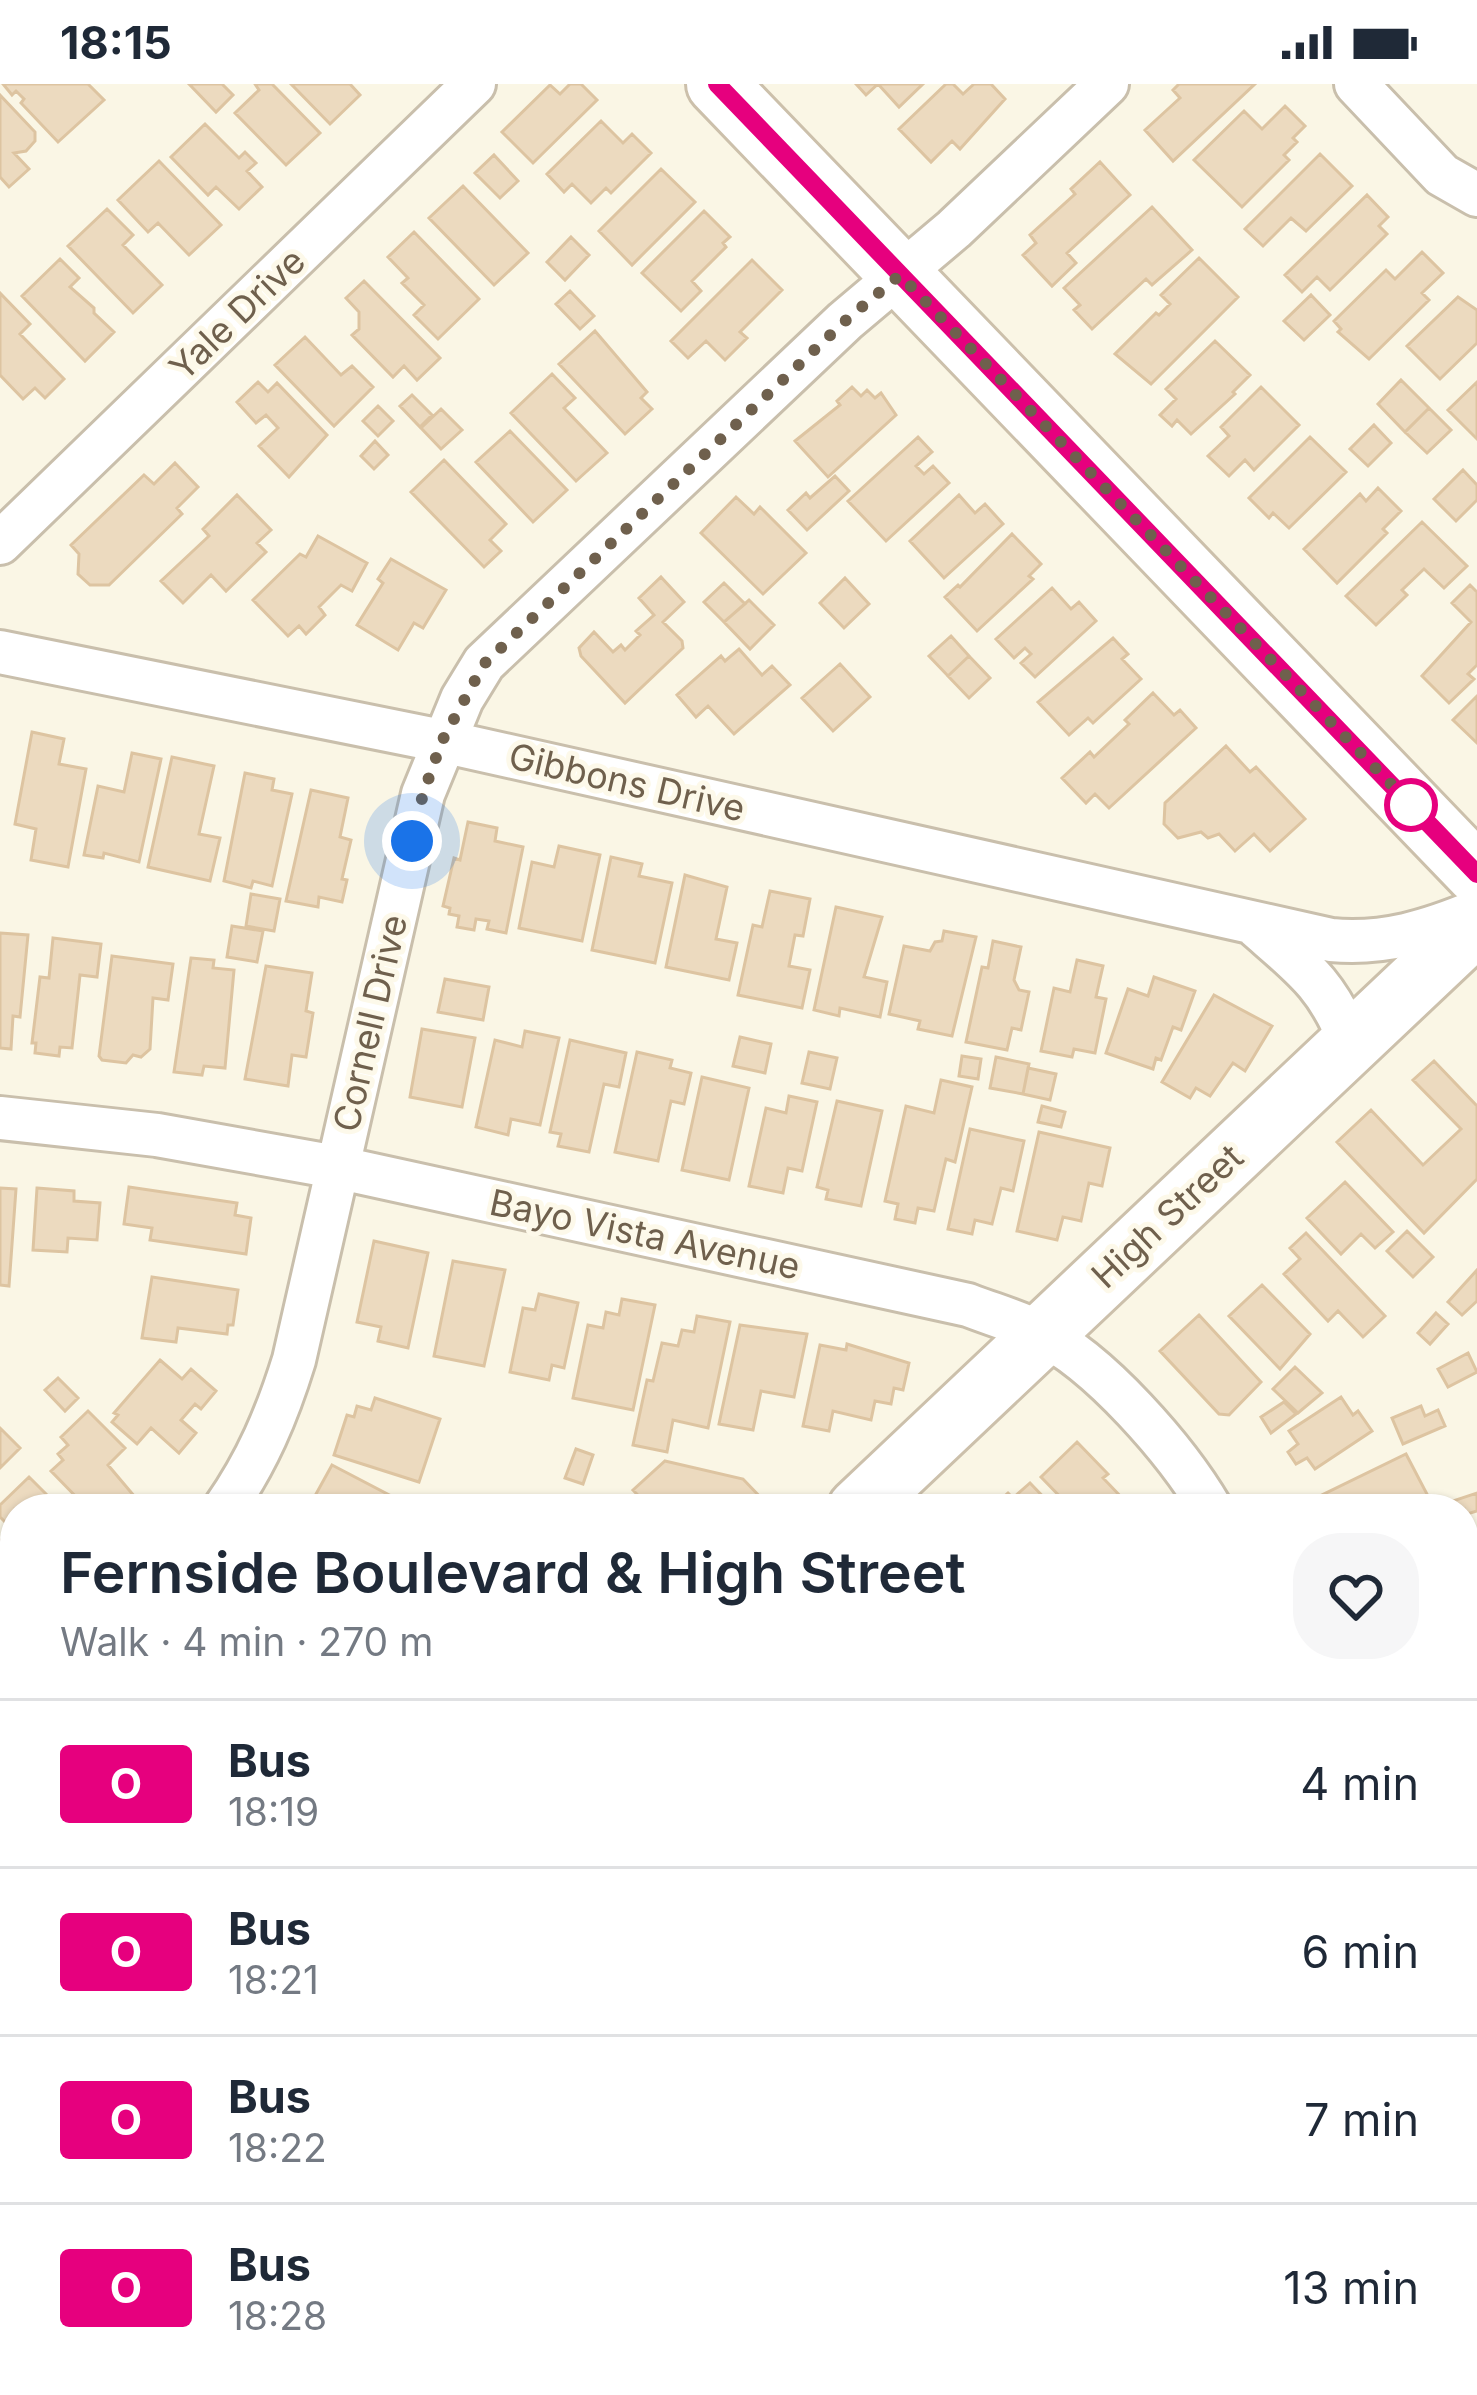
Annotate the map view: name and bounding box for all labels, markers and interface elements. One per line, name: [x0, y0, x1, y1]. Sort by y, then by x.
text: 18:15: [60, 15, 172, 70]
street label: Yale Drive: [160, 239, 314, 389]
street label: Gibbons Drive: [505, 733, 749, 831]
unlabelled marker: [1386, 780, 1436, 830]
your location: [382, 811, 442, 871]
street label: Cornell Drive: [324, 910, 416, 1136]
street label: High Street: [1082, 1135, 1252, 1297]
street label: Bayo Vista Avenue: [486, 1180, 804, 1288]
button: heart: [1293, 1533, 1419, 1659]
text: Fernside Boulevard & High Street: [60, 1538, 966, 1607]
text: Walk · 4 min · 270 m: [60, 1618, 433, 1665]
text: Bus: [228, 1733, 311, 1788]
text: 4 min: [1300, 1756, 1419, 1811]
text: O: [110, 1758, 142, 1809]
text: 18:19: [228, 1788, 319, 1835]
text: Bus: [228, 1901, 311, 1956]
text: 6 min: [1302, 1924, 1419, 1979]
text: O: [110, 1926, 142, 1977]
text: 18:21: [228, 1956, 319, 2003]
text: Bus: [228, 2069, 311, 2124]
text: 7 min: [1304, 2092, 1419, 2147]
text: O: [110, 2094, 142, 2145]
text: 18:22: [228, 2124, 327, 2171]
text: Bus: [228, 2237, 311, 2292]
text: 13 min: [1283, 2260, 1419, 2315]
text: O: [110, 2262, 142, 2313]
text: 18:28: [228, 2292, 327, 2339]

